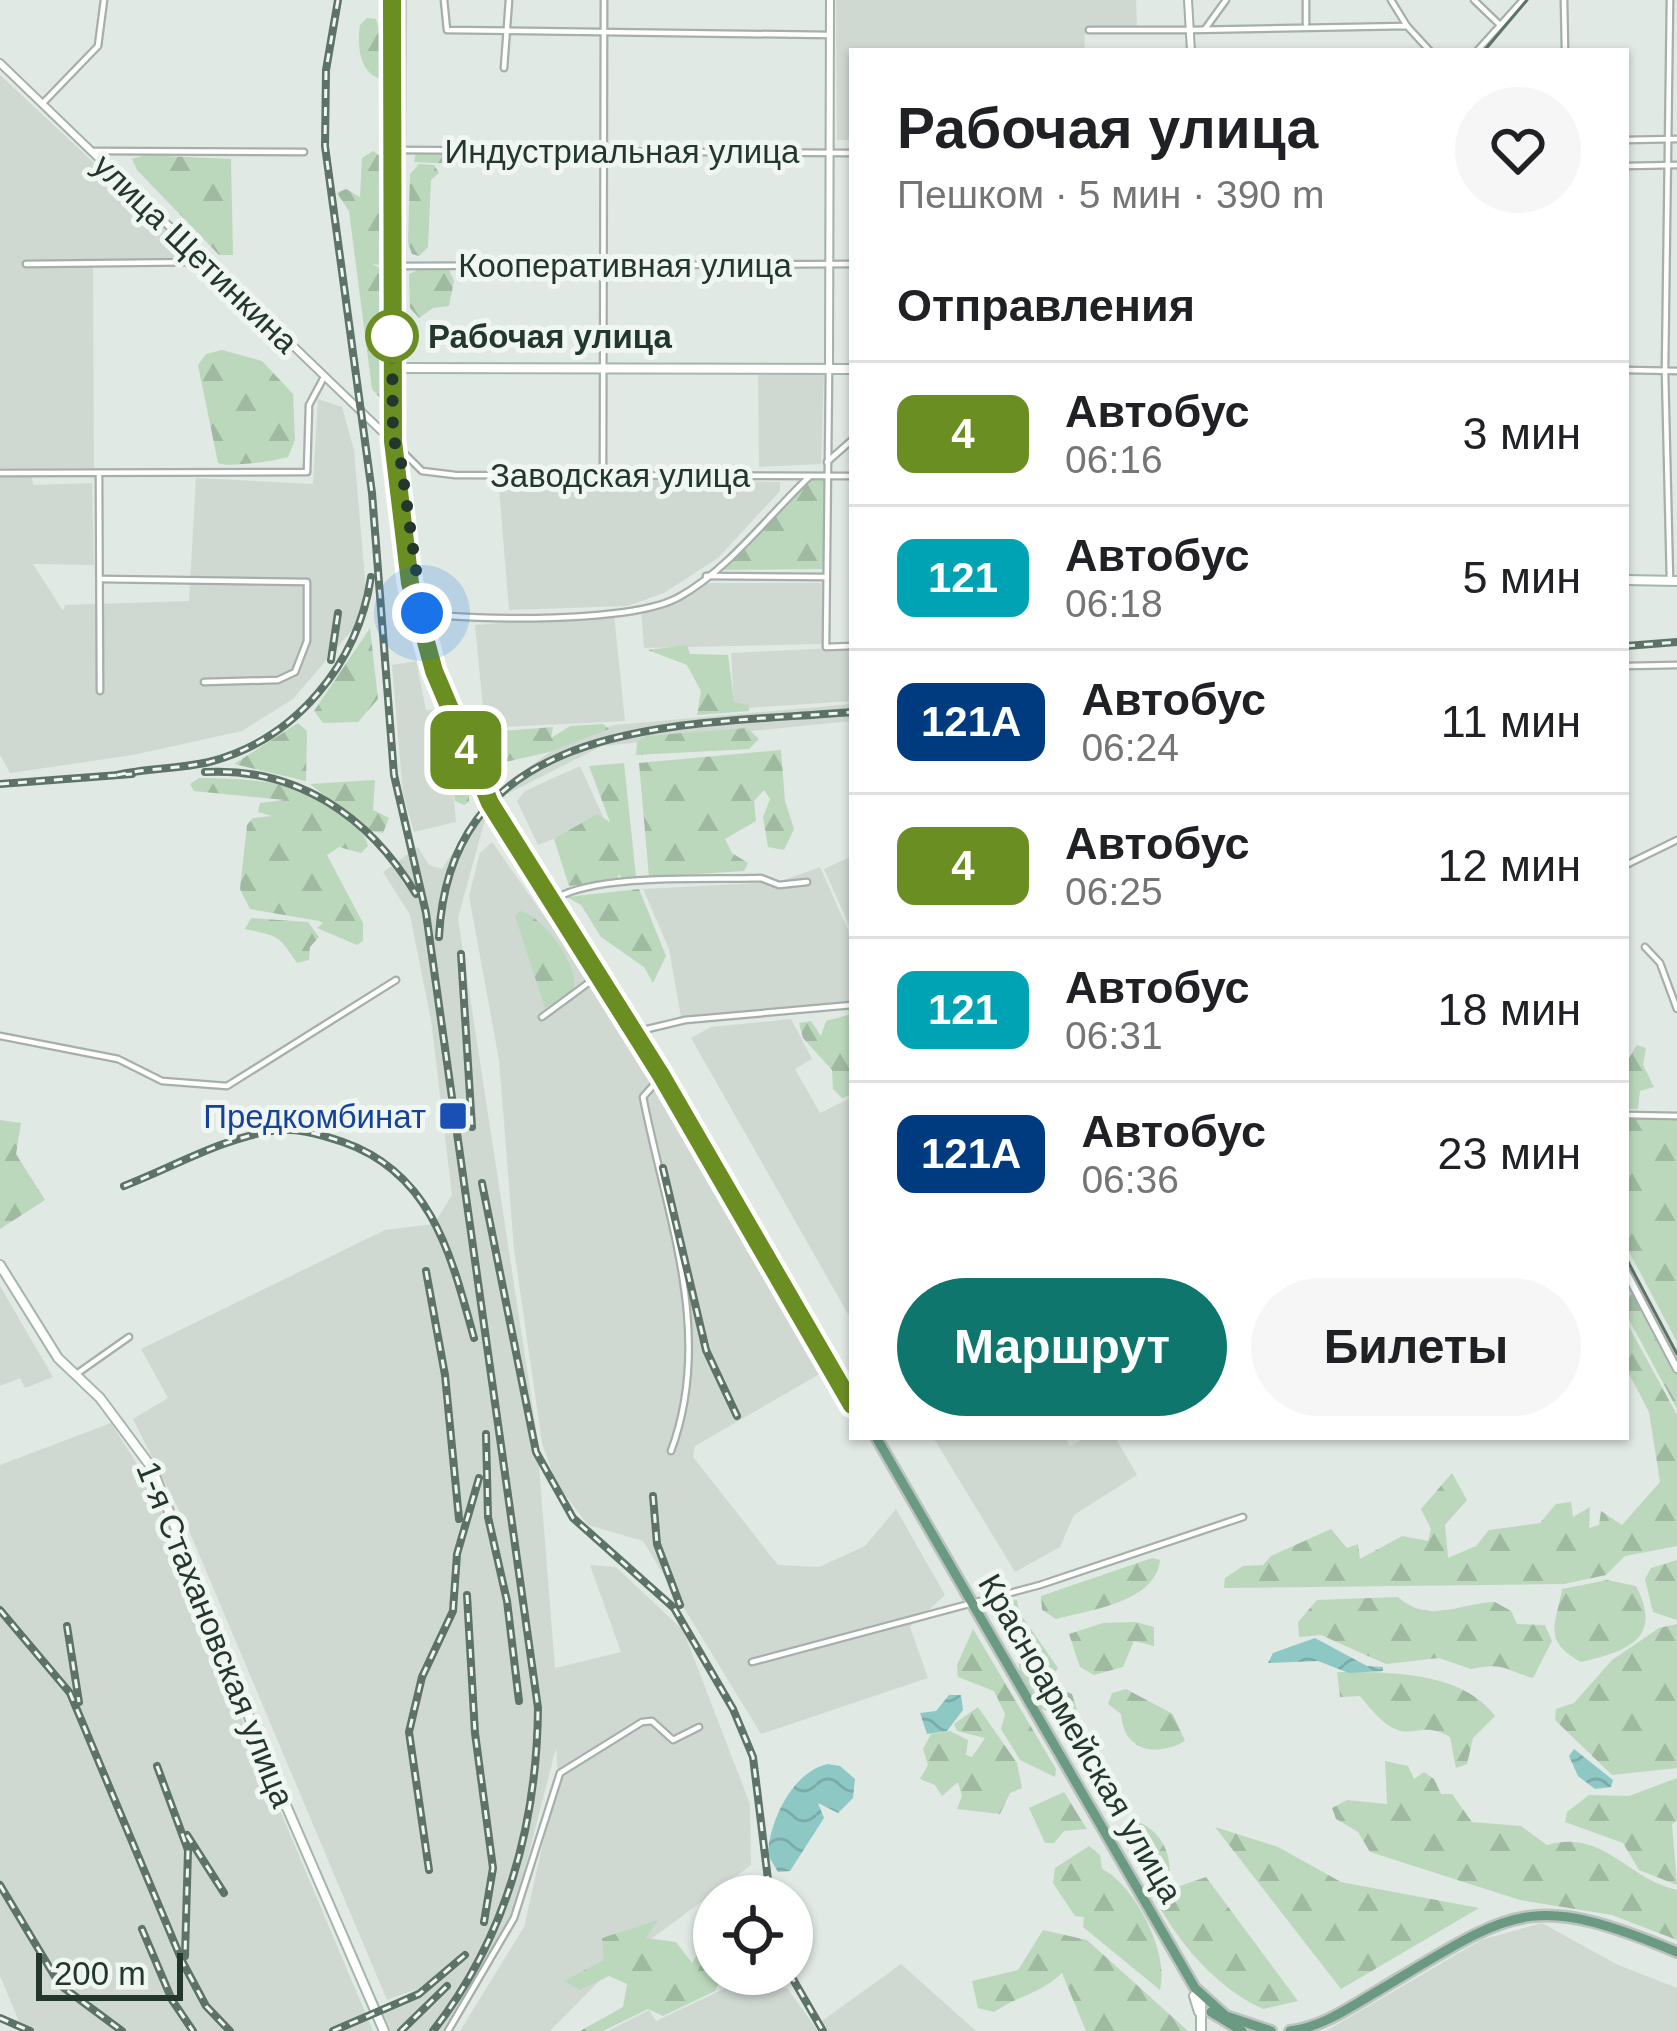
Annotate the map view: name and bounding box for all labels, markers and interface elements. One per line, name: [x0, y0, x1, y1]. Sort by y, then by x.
button: heart: [1455, 87, 1581, 213]
text: Рабочая улица: [897, 96, 1318, 160]
street label: Индустриальная улица: [445, 133, 800, 170]
street label: улица Щетинкина: [86, 147, 306, 361]
text: Пешком · 5 мин · 390 m: [897, 173, 1324, 216]
street label: Кооперативная улица: [458, 247, 792, 284]
text: Отправления: [897, 280, 1195, 331]
marker: Рабочая улица: [367, 311, 417, 361]
place label: Рабочая улица: [428, 318, 672, 355]
text: Автобус: [1065, 386, 1250, 437]
text: 3 мин: [1463, 408, 1581, 459]
text: 4: [951, 410, 975, 457]
text: 06:16: [1065, 438, 1163, 481]
street label: Заводская улица: [490, 457, 751, 494]
text: Автобус: [1065, 530, 1250, 581]
text: 5 мин: [1463, 552, 1581, 603]
text: 121: [928, 554, 998, 601]
text: 06:18: [1065, 582, 1163, 625]
your location: [392, 583, 452, 643]
text: Автобус: [1081, 674, 1266, 725]
text: 11 мин: [1441, 696, 1581, 747]
text: 121А: [921, 698, 1021, 745]
line badge: 4: [427, 711, 505, 789]
text: 4: [454, 726, 478, 773]
text: 06:24: [1081, 726, 1179, 769]
text: Автобус: [1065, 818, 1250, 869]
text: 12 мин: [1438, 840, 1581, 891]
text: 4: [951, 842, 975, 889]
text: 06:25: [1065, 870, 1163, 913]
text: Автобус: [1065, 962, 1250, 1013]
text: 18 мин: [1438, 984, 1581, 1035]
text: 121: [928, 986, 998, 1033]
text: 06:31: [1065, 1014, 1163, 1057]
place label: Предкомбинат: [203, 1098, 426, 1135]
marker: Предкомбинат: [437, 1100, 469, 1132]
text: Автобус: [1081, 1106, 1266, 1157]
text: 23 мин: [1438, 1128, 1581, 1179]
text: 121А: [921, 1130, 1021, 1177]
text: 06:36: [1081, 1158, 1179, 1201]
button: Маршрут: [897, 1278, 1227, 1416]
button: Билеты: [1251, 1278, 1581, 1416]
street label: 1-я Стахановская улица: [129, 1456, 302, 1813]
street label: Красноармейская улица: [971, 1567, 1190, 1910]
map controls: [693, 1875, 813, 1995]
button: locate: [693, 1875, 813, 1995]
scale bar: [36, 1947, 183, 2000]
text: 200 m: [54, 1955, 146, 1992]

